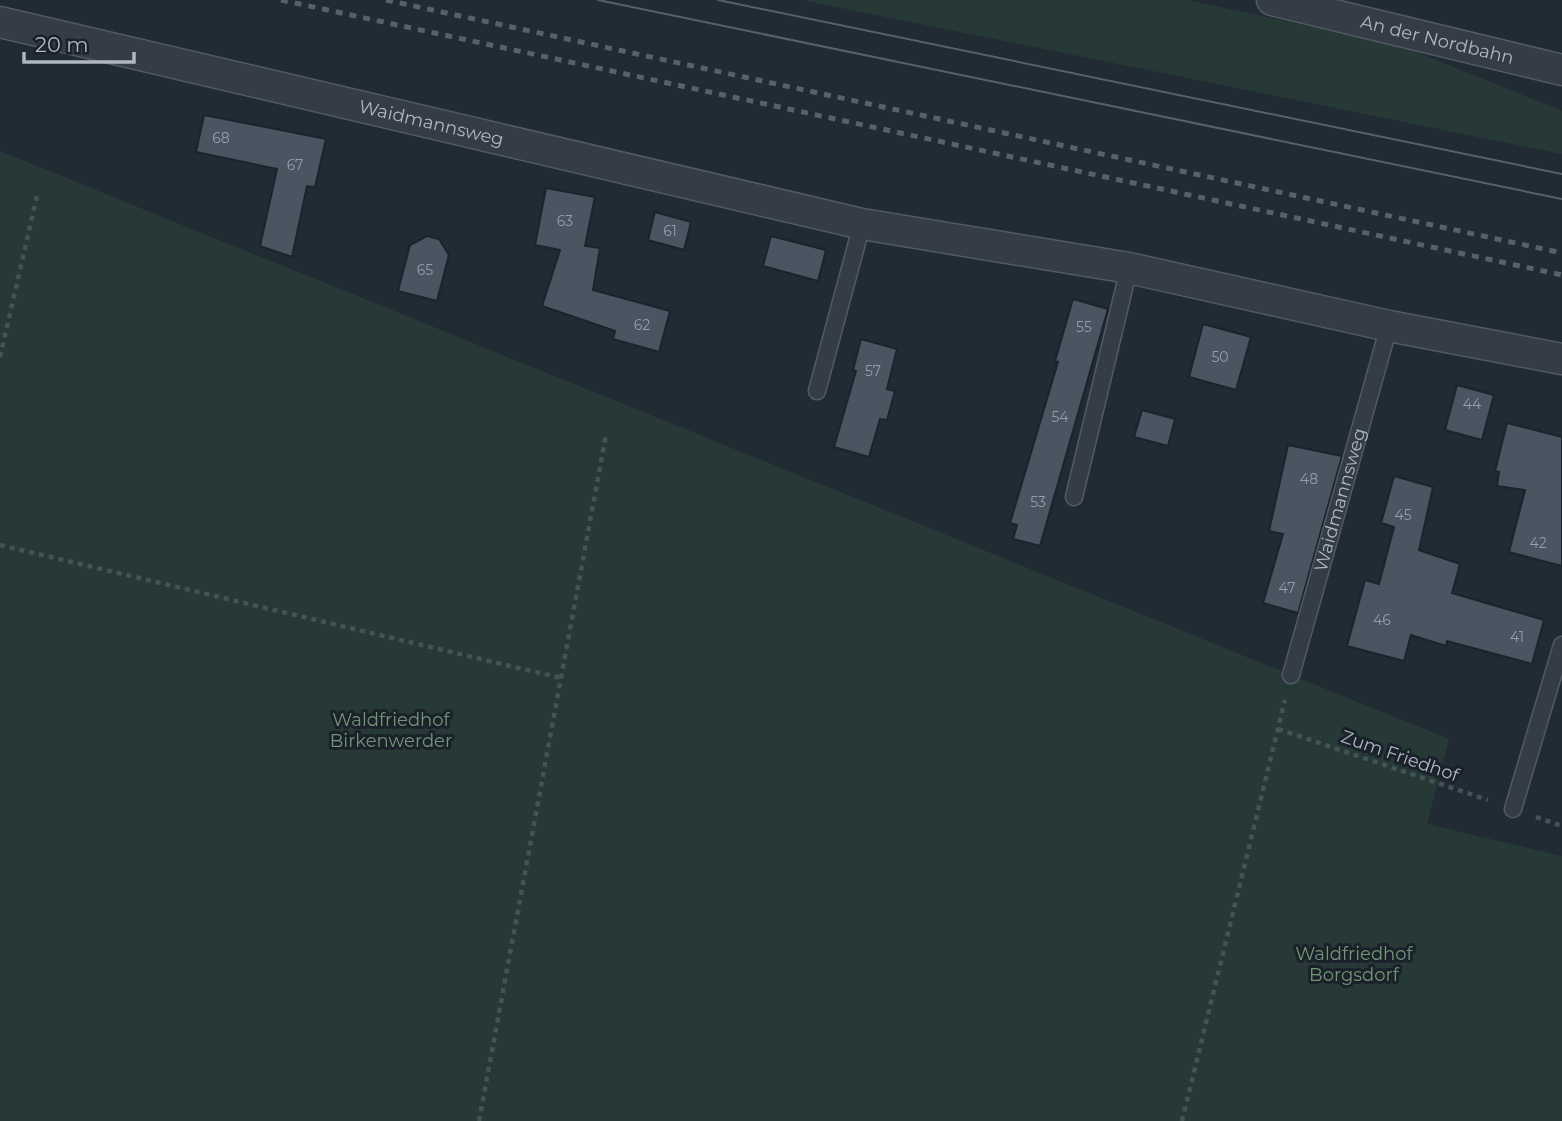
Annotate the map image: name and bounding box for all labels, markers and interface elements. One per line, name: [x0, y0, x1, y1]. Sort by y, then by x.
street label: An der Nordbahn: [1358, 11, 1516, 69]
scale bar: [24, 21, 135, 65]
text: 20 m: [35, 32, 89, 57]
street label: Waidmannsweg: [357, 95, 506, 151]
house number: 68: [212, 129, 230, 147]
house number: 67: [287, 156, 303, 174]
house number: 63: [557, 212, 573, 230]
house number: 61: [663, 222, 677, 240]
house number: 65: [417, 261, 433, 279]
house number: 62: [634, 316, 650, 334]
house number: 55: [1076, 318, 1092, 336]
house number: 50: [1211, 348, 1229, 366]
house number: 57: [865, 362, 881, 380]
house number: 44: [1463, 395, 1482, 413]
house number: 54: [1051, 408, 1069, 426]
street label: Waidmannsweg: [1310, 425, 1371, 574]
house number: 48: [1300, 470, 1318, 488]
house number: 53: [1030, 493, 1046, 511]
house number: 45: [1394, 506, 1412, 524]
house number: 42: [1529, 534, 1547, 552]
house number: 47: [1279, 579, 1295, 597]
house number: 46: [1373, 611, 1391, 629]
house number: 41: [1510, 628, 1524, 646]
park label: Waldfriedhof Birkenwerder: [330, 709, 452, 752]
street label: Zum Friedhof: [1338, 726, 1463, 787]
park label: Waldfriedhof Borgsdorf: [1295, 943, 1414, 986]

